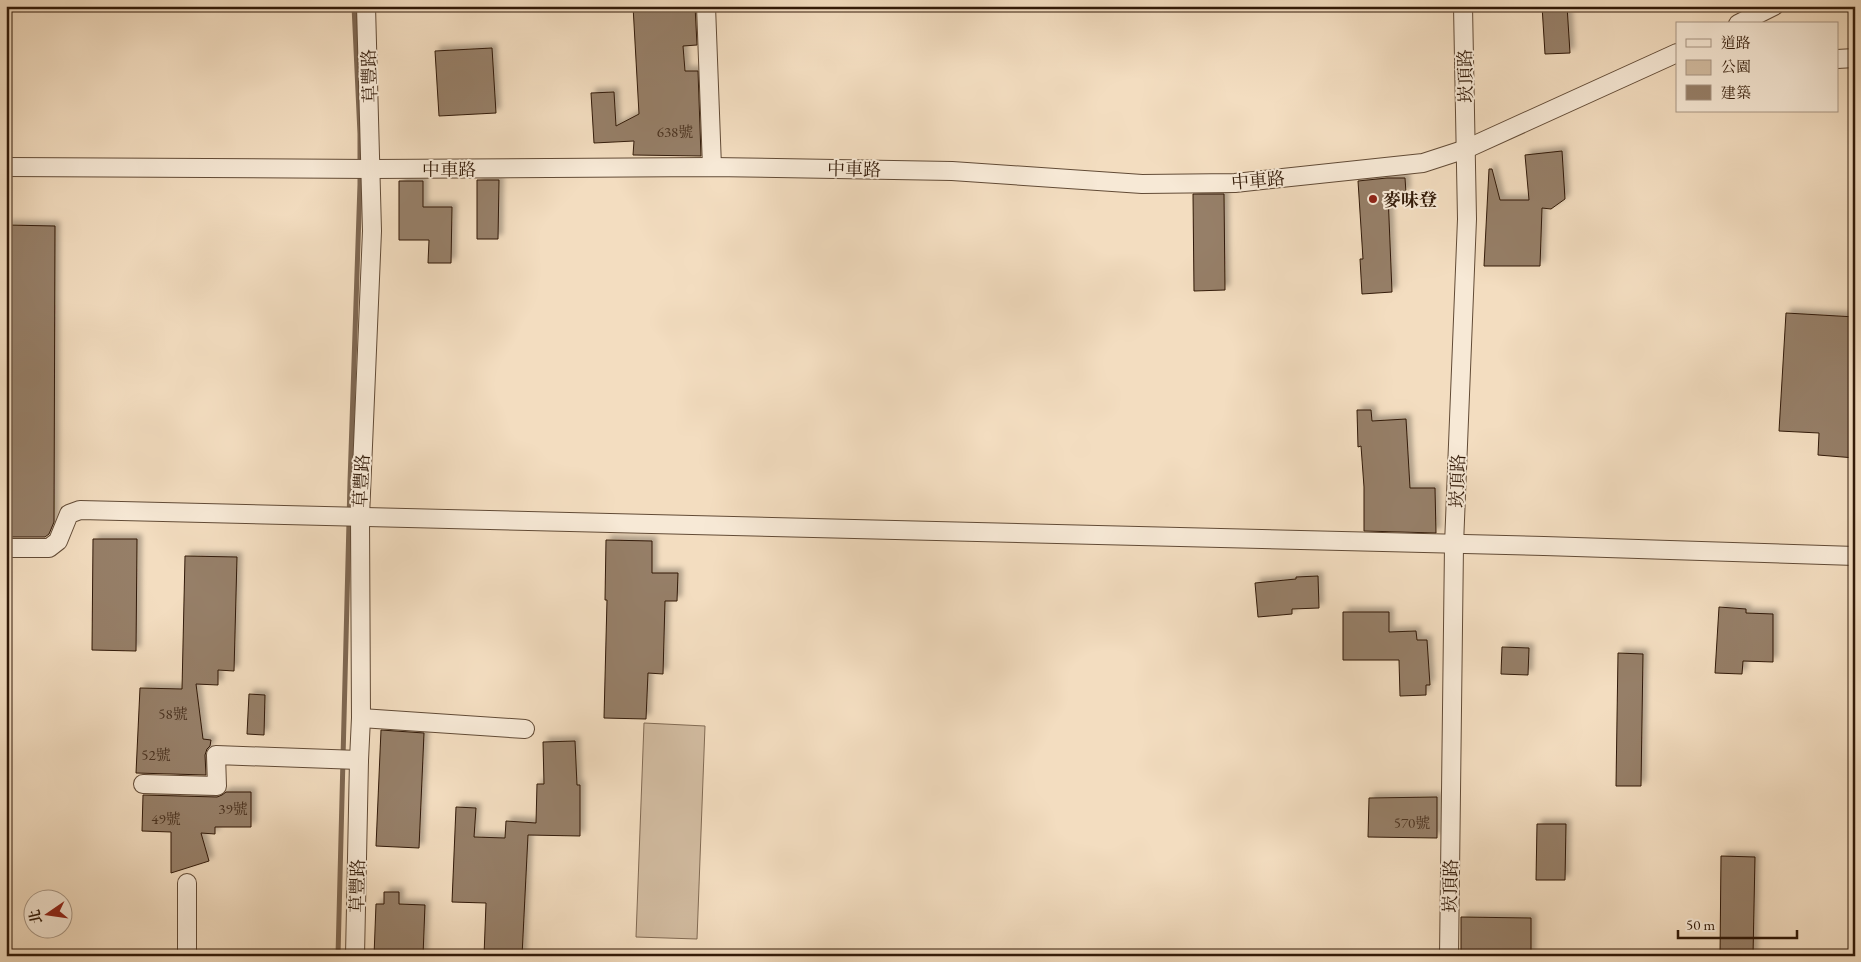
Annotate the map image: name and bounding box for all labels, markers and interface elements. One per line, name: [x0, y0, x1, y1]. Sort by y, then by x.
legend: [1676, 22, 1838, 112]
text: 道路: [1721, 33, 1751, 52]
street label: 草豐路: [357, 49, 381, 103]
street label: 崁頂路: [1453, 49, 1477, 103]
text: 公園: [1721, 57, 1751, 76]
text: 建築: [1721, 83, 1751, 102]
house number: 638號: [657, 122, 693, 141]
street label: 中車路: [827, 157, 881, 181]
street label: 中車路: [422, 158, 476, 181]
street label: 中車路: [1230, 166, 1286, 194]
place label: 麥味登: [1383, 188, 1437, 211]
marker: 麥味登: [1367, 193, 1379, 205]
street label: 草豐路: [348, 453, 374, 509]
street label: 崁頂路: [1445, 454, 1469, 508]
house number: 58號: [158, 704, 188, 723]
house number: 52號: [141, 745, 171, 764]
house number: 39號: [218, 799, 248, 818]
house number: 49號: [151, 809, 181, 828]
house number: 570號: [1394, 813, 1430, 832]
street label: 草豐路: [345, 859, 369, 913]
street label: 崁頂路: [1438, 859, 1462, 913]
north arrow: [22, 890, 72, 940]
scale bar: [1678, 907, 1797, 939]
text: 北: [25, 908, 46, 926]
text: 50 m: [1686, 915, 1715, 934]

